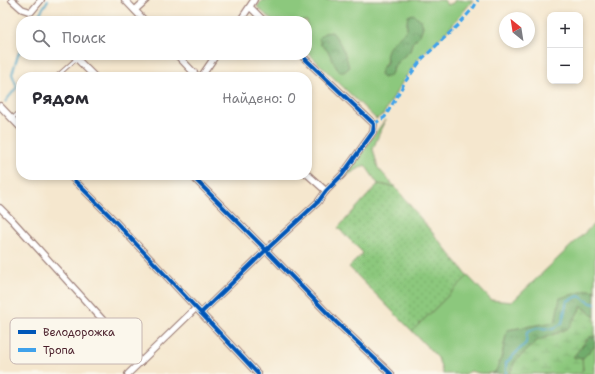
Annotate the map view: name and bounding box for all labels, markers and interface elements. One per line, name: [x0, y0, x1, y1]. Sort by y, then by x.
north arrow: [499, 12, 535, 48]
map controls: [547, 12, 583, 84]
button: +: [547, 12, 583, 48]
search box: [16, 16, 312, 60]
icon: search: [30, 27, 52, 49]
text: Поиск: [62, 28, 106, 48]
button: −: [547, 48, 583, 84]
text: Рядом: [32, 87, 89, 109]
text: Найдено: 0: [222, 90, 296, 107]
legend: [10, 318, 142, 364]
text: Велодорожка: [43, 325, 115, 340]
text: Тропа: [43, 343, 75, 358]

